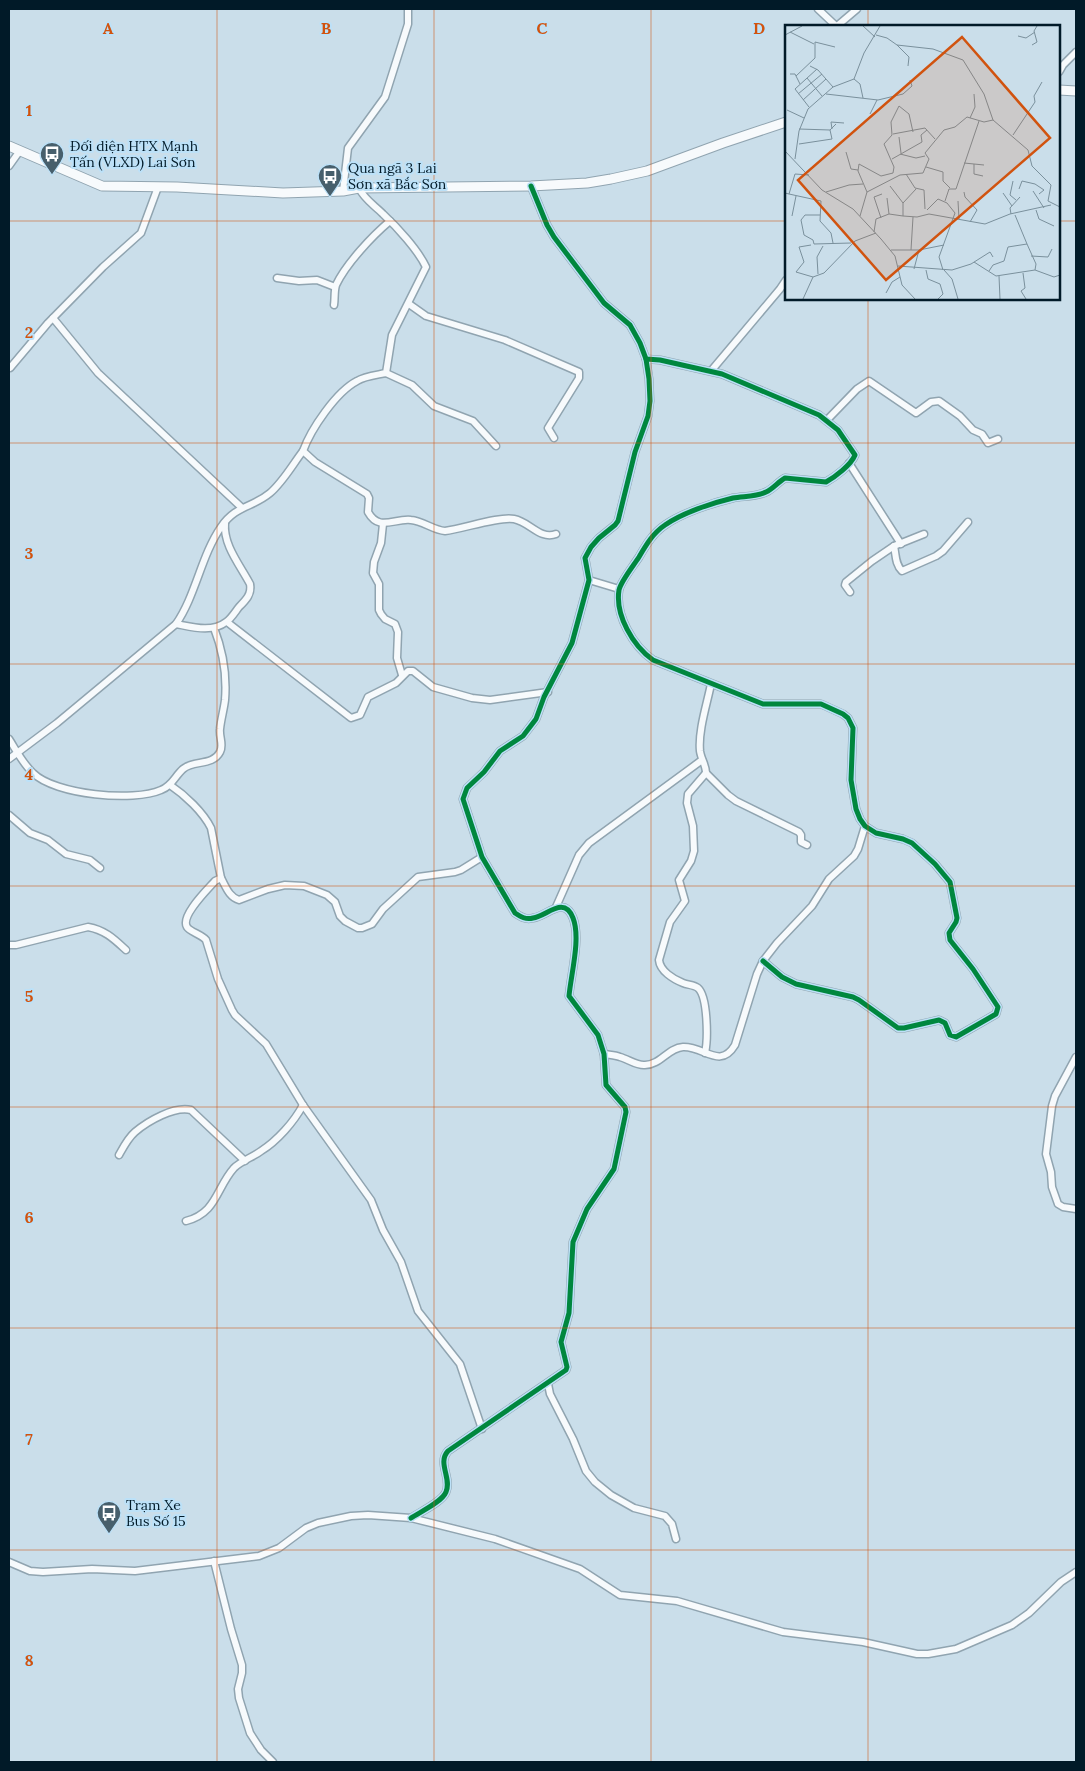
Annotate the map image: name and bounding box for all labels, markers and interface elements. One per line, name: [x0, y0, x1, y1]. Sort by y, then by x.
text: A: [103, 18, 114, 38]
text: B: [321, 18, 332, 38]
text: C: [536, 18, 548, 38]
text: D: [753, 18, 765, 38]
inset map: [785, 25, 1060, 300]
text: 1: [26, 100, 32, 120]
place label: Đối diện HTX Mạnh Tấn (VLXD) Lai Sơn: [70, 137, 198, 171]
bus stop icon: Đối diện HTX Mạnh Tấn (VLXD) Lai Sơn: [39, 141, 65, 175]
place label: Qua ngã 3 Lai Sơn xã Bắc Sơn: [348, 159, 447, 193]
bus stop icon: Qua ngã 3 Lai Sơn xã Bắc Sơn: [317, 163, 343, 197]
text: 2: [25, 322, 33, 342]
text: 3: [25, 543, 34, 563]
text: 4: [25, 764, 34, 784]
text: 5: [25, 986, 34, 1006]
text: 6: [24, 1207, 34, 1227]
text: 7: [25, 1429, 33, 1449]
place label: Trạm Xe Bus Số 15: [126, 1496, 186, 1530]
bus stop icon: Trạm Xe Bus Số 15: [96, 1500, 122, 1534]
text: 8: [24, 1650, 34, 1670]

